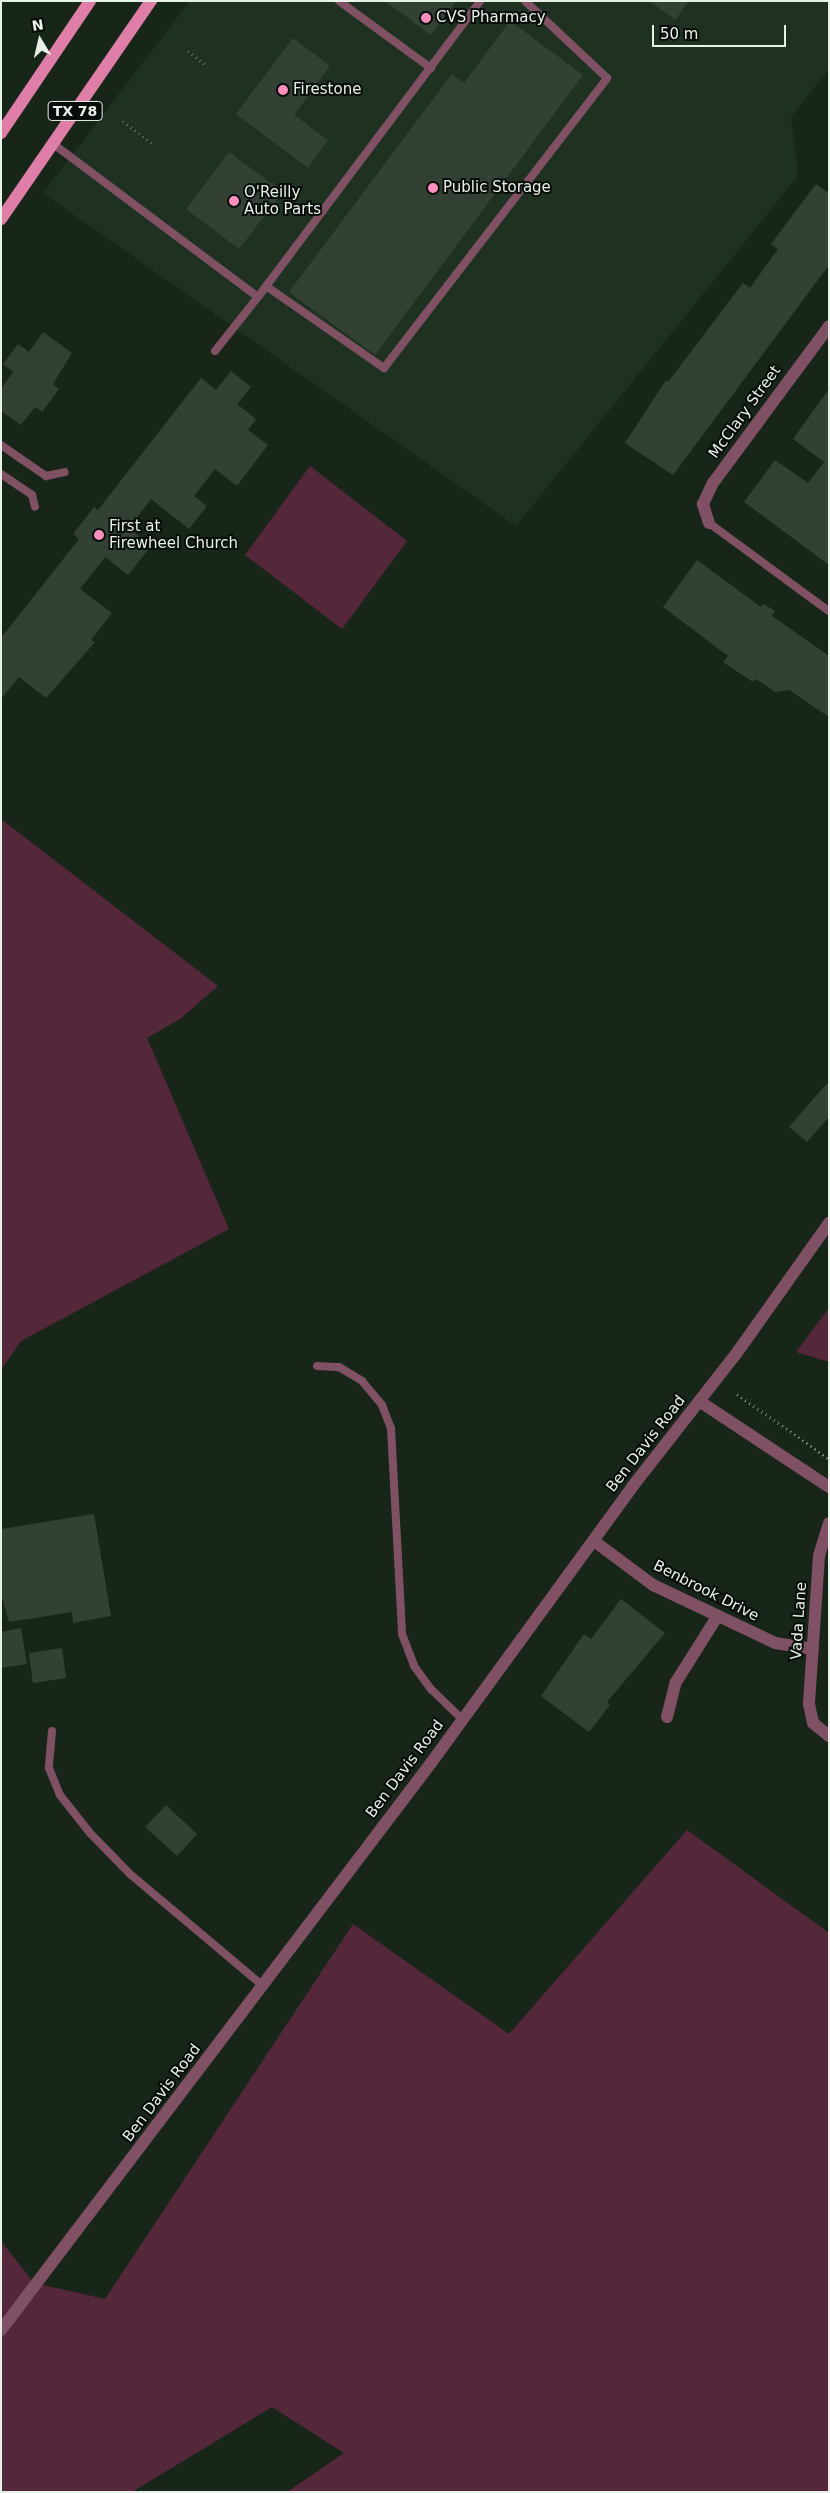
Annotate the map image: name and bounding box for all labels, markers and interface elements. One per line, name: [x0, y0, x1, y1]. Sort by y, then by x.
place label: CVS Pharmacy: [436, 9, 546, 27]
marker: CVS Pharmacy: [420, 12, 432, 24]
north arrow: [15, 15, 65, 65]
scale bar: [655, 15, 789, 47]
text: N: [31, 16, 45, 34]
text: 50 m: [660, 25, 698, 43]
place label: Firestone: [293, 81, 361, 99]
marker: Firestone: [277, 84, 289, 96]
road number: TX 78: [48, 100, 102, 122]
place label: Public Storage: [443, 179, 551, 197]
marker: Public Storage: [427, 182, 439, 194]
place label: O'Reilly Auto Parts: [244, 183, 321, 218]
marker: O'Reilly Auto Parts: [228, 195, 240, 207]
street label: McClary Street: [705, 362, 785, 462]
place label: First at Firewheel Church: [109, 517, 238, 552]
marker: First at Firewheel Church: [93, 529, 105, 541]
street label: Ben Davis Road: [603, 1392, 689, 1496]
street label: Benbrook Drive: [650, 1557, 762, 1625]
street label: Vada Lane: [787, 1581, 811, 1661]
street label: Ben Davis Road: [362, 1717, 448, 1821]
street label: Ben Davis Road: [119, 2041, 205, 2145]

